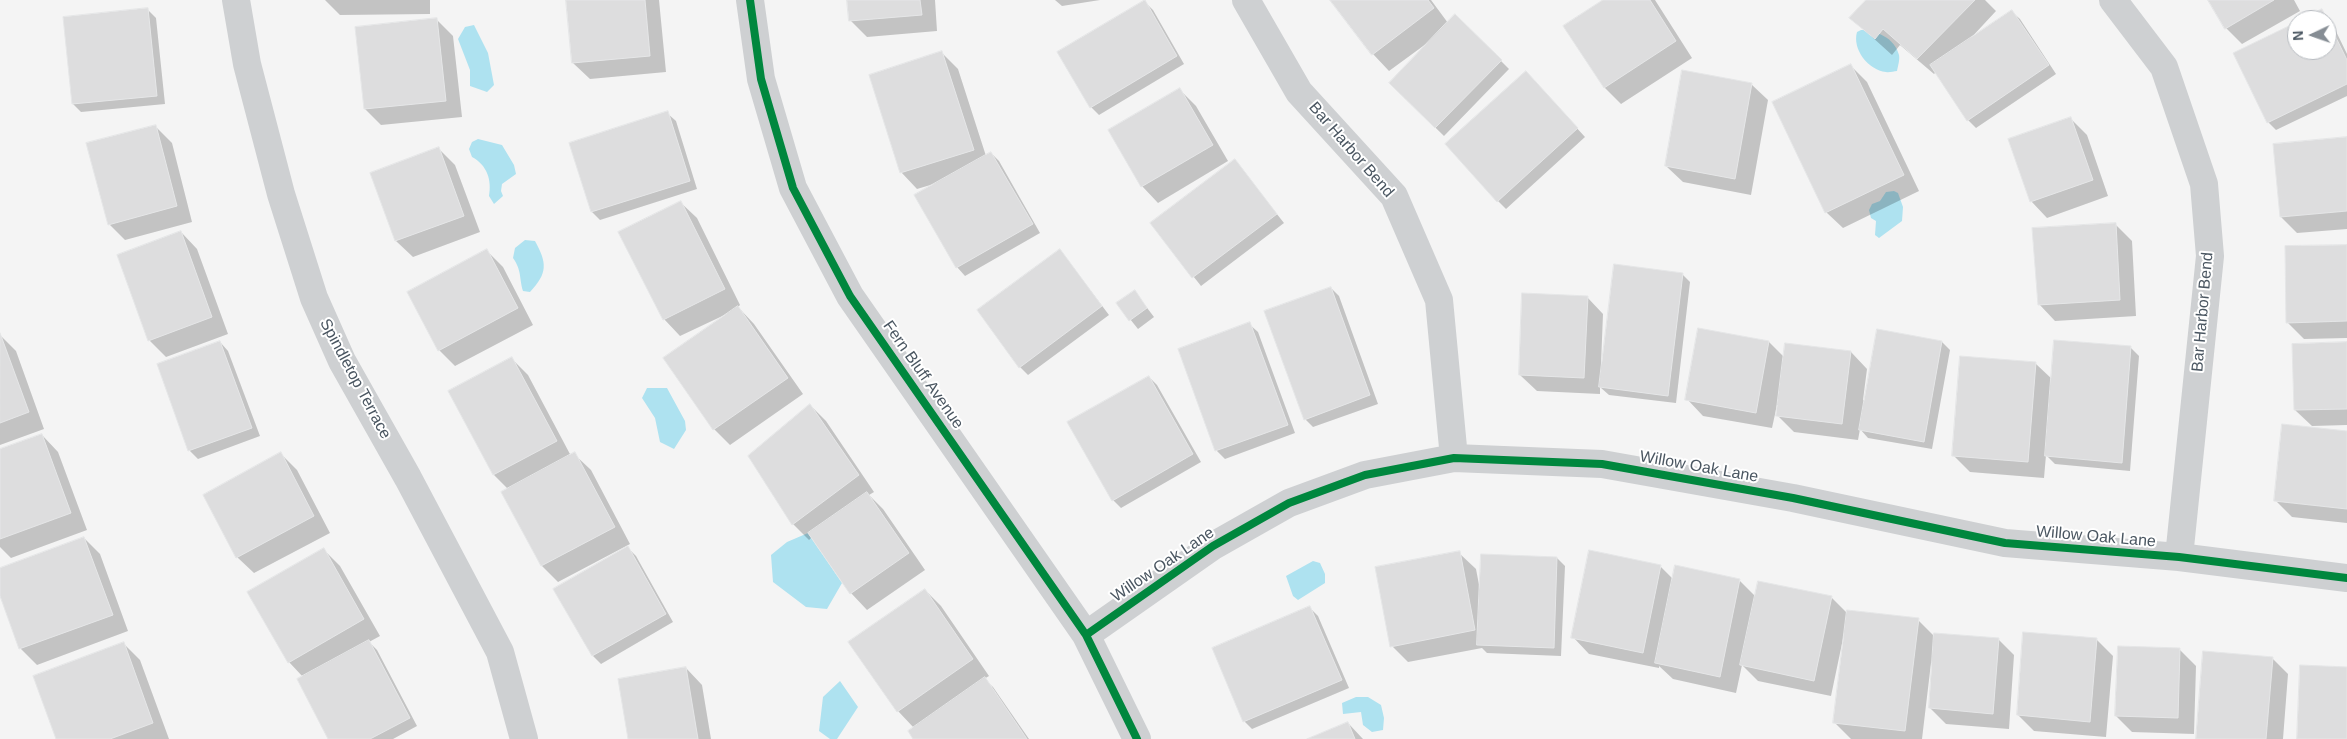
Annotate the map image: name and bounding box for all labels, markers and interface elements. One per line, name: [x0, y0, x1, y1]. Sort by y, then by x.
north arrow: [2287, 10, 2337, 60]
text: N: [2290, 30, 2306, 41]
street label: Bar Harbor Bend: [1304, 98, 1398, 202]
street label: Bar Harbor Bend: [2188, 251, 2218, 373]
street label: Spindletop Terrace: [315, 316, 395, 442]
street label: Fern Bluff Avenue: [879, 317, 967, 433]
street label: Willow Oak Lane: [1638, 447, 1760, 487]
street label: Willow Oak Lane: [2035, 522, 2157, 552]
street label: Willow Oak Lane: [1108, 523, 1218, 607]

